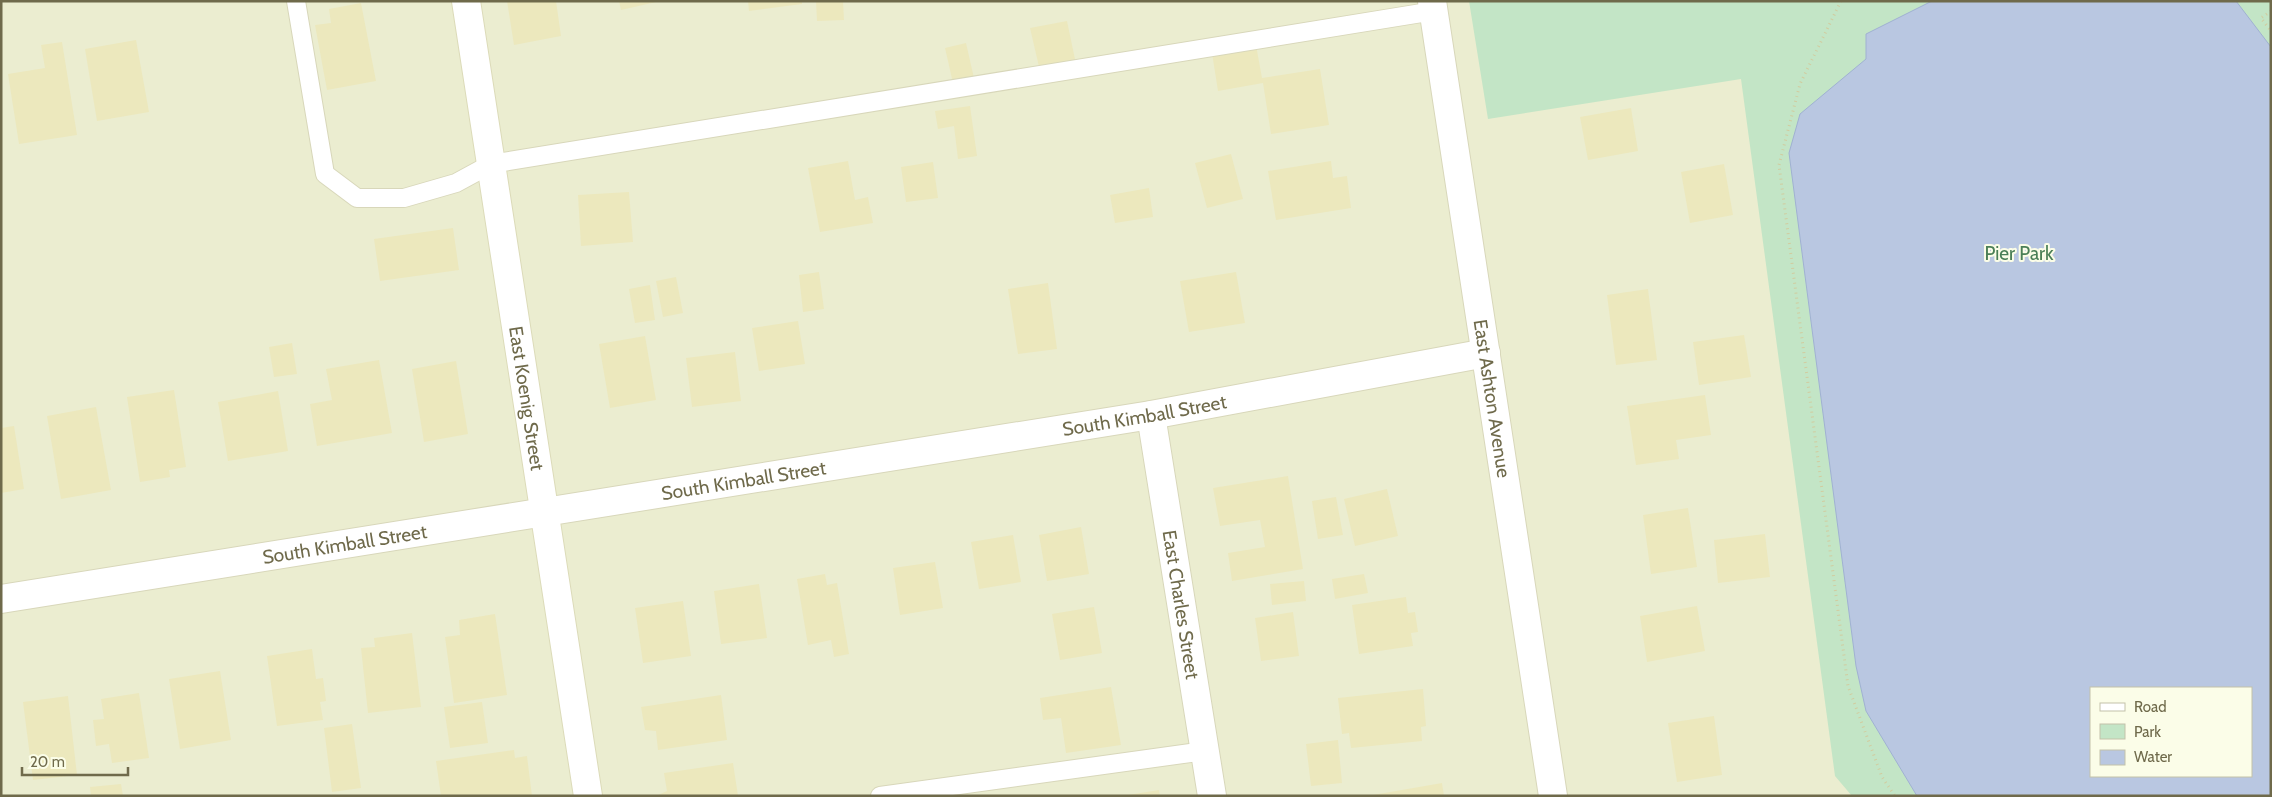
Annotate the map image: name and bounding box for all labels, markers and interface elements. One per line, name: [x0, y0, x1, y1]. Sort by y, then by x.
park label: Pier Park: [1984, 242, 2054, 265]
street label: East Ashton Avenue: [1469, 318, 1515, 480]
street label: East Koenig Street: [504, 325, 549, 473]
street label: South Kimball Street: [1061, 390, 1229, 441]
street label: South Kimball Street: [660, 456, 828, 505]
street label: South Kimball Street: [261, 520, 429, 569]
street label: East Charles Street: [1158, 529, 1204, 681]
legend: [2090, 687, 2252, 777]
text: Road: [2134, 698, 2167, 716]
text: Park: [2134, 723, 2161, 741]
scale bar: [22, 744, 129, 776]
text: Water: [2134, 748, 2172, 766]
text: 20 m: [30, 753, 65, 771]

